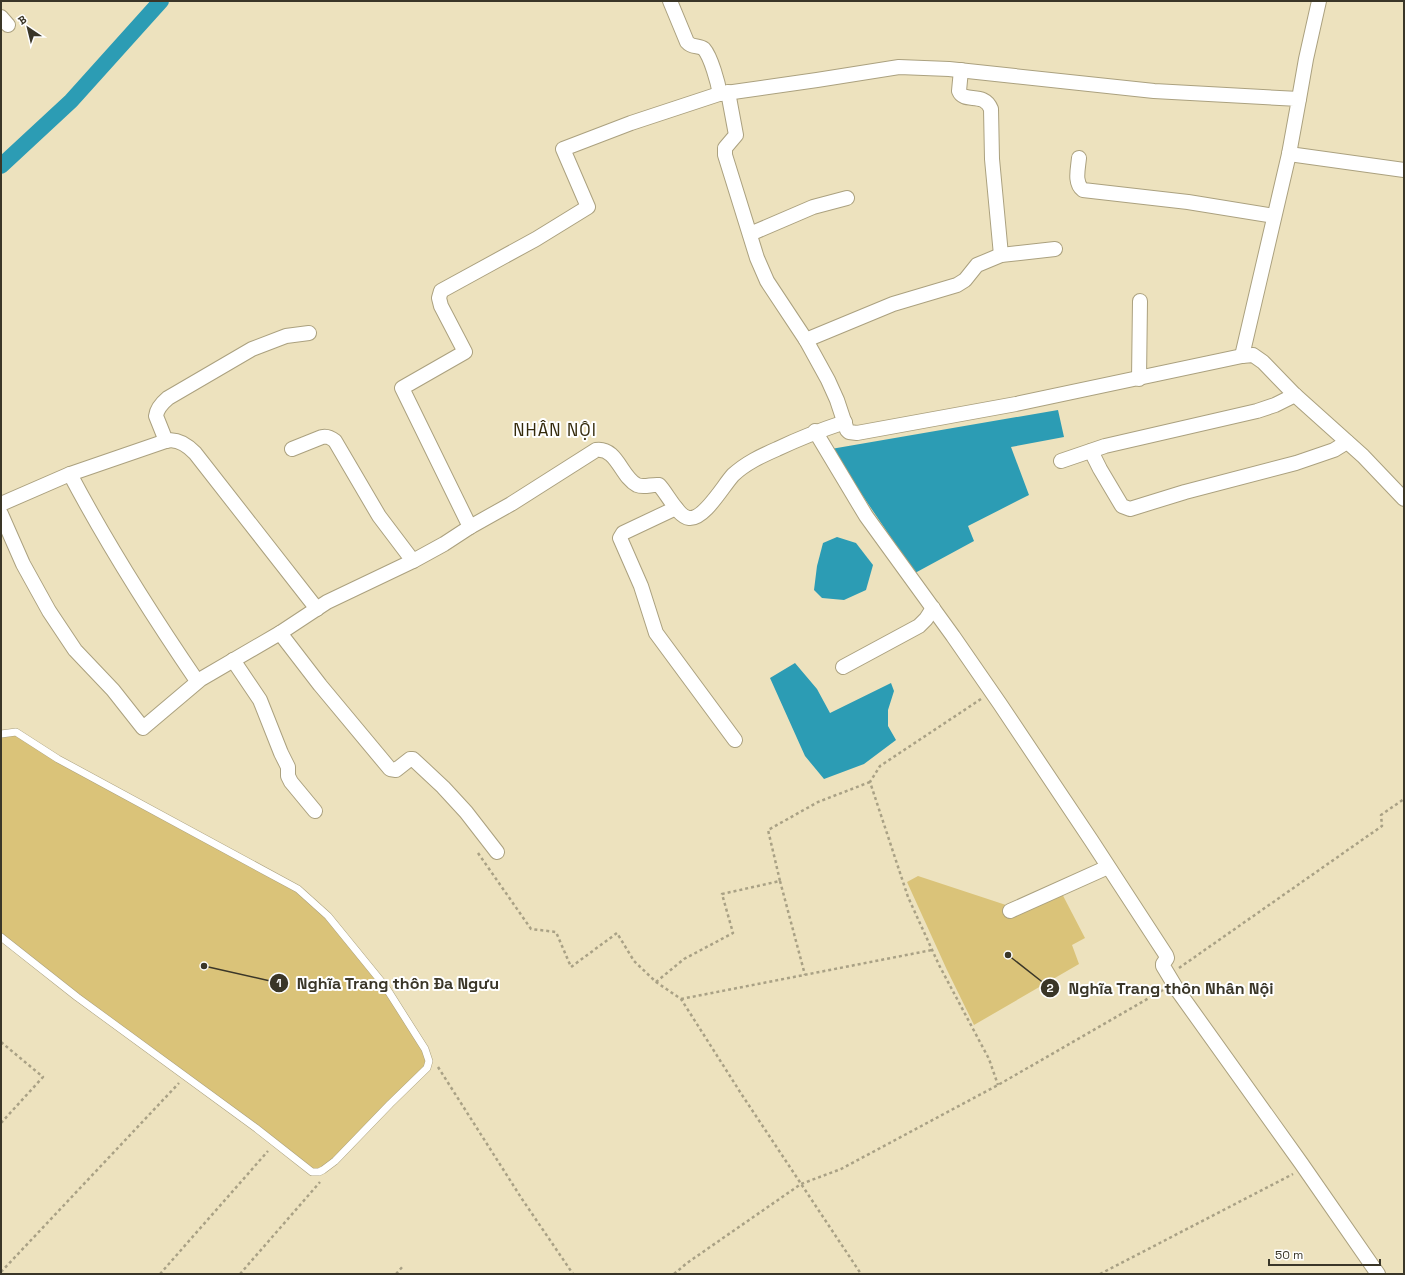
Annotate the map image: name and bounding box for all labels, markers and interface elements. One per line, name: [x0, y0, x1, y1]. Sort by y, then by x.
north arrow: [8, 8, 48, 48]
text: B: [15, 12, 29, 28]
district label: NHÂN NỘI: [513, 419, 597, 441]
callout: Nghĩa Trang thôn Đa Ngưu: [269, 969, 507, 997]
text: Nghĩa Trang thôn Đa Ngưu: [297, 973, 499, 994]
callout: Nghĩa Trang thôn Nhân Nội: [1040, 974, 1282, 1002]
text: 1: [276, 975, 282, 991]
text: Nghĩa Trang thôn Nhân Nội: [1068, 978, 1274, 999]
text: 2: [1046, 980, 1054, 996]
scale bar: [1269, 1241, 1380, 1267]
text: 50 m: [1275, 1247, 1303, 1263]

